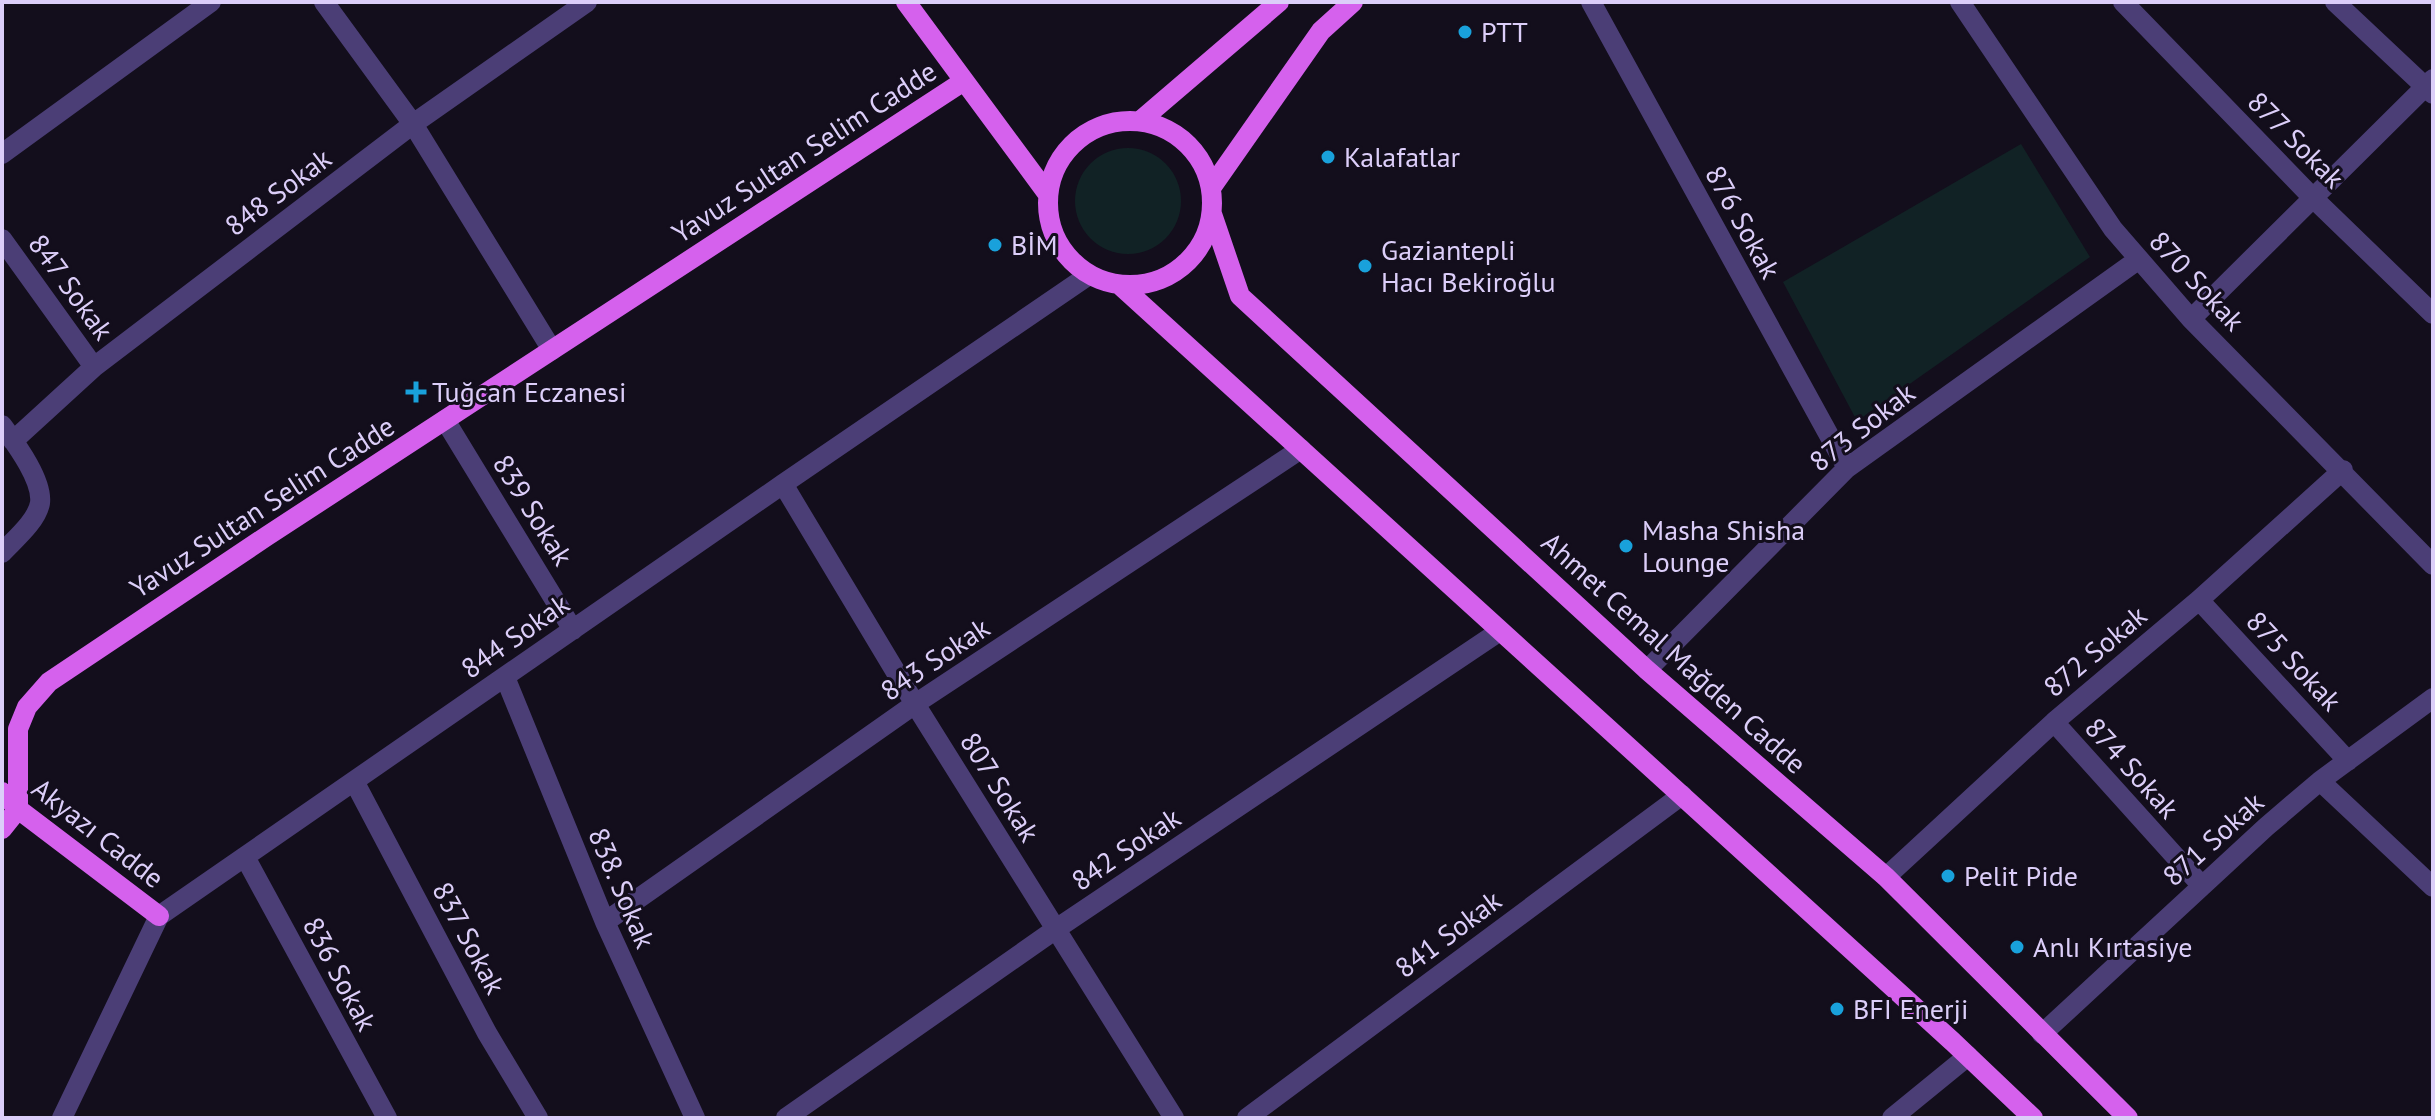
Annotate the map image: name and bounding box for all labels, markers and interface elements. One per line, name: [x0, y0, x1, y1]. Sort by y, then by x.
place label: PTT: [1481, 13, 1528, 50]
marker: PTT: [1456, 23, 1474, 41]
street label: Yavuz Sultan Selim Cadde: [664, 52, 943, 251]
street label: 877 Sokak: [2240, 83, 2353, 196]
place label: Kalafatlar: [1344, 138, 1461, 175]
street label: 848 Sokak: [217, 139, 339, 244]
marker: Kalafatlar: [1319, 148, 1337, 166]
street label: 876 Sokak: [1697, 159, 1790, 285]
street label: 870 Sokak: [2142, 223, 2254, 339]
street label: 847 Sokak: [20, 226, 123, 348]
place label: BİM: [1011, 226, 1058, 263]
place label: Gaziantepli Hacı Bekiroğlu: [1381, 231, 1556, 300]
marker: BİM: [986, 236, 1004, 254]
marker: Gaziantepli Hacı Bekiroğlu: [1356, 257, 1374, 275]
place label: Tuğcan Eczanesi: [432, 373, 626, 410]
street label: 873 Sokak: [1802, 374, 1922, 479]
marker: Tuğcan Eczanesi: [407, 383, 425, 401]
street label: Yavuz Sultan Selim Cadde: [122, 407, 401, 606]
street label: 839 Sokak: [485, 447, 582, 573]
place label: Masha Shisha Lounge: [1642, 511, 1805, 580]
street label: Ahmet Cemal Mağden Cadde: [1534, 524, 1815, 781]
marker: Masha Shisha Lounge: [1617, 537, 1635, 555]
street label: 844 Sokak: [453, 585, 577, 686]
street label: 872 Sokak: [2035, 596, 2154, 705]
street label: 875 Sokak: [2239, 603, 2351, 719]
street label: 843 Sokak: [873, 608, 997, 709]
street label: 874 Sokak: [2077, 709, 2188, 826]
street label: 807 Sokak: [952, 725, 1049, 849]
street label: Akyazı Cadde: [25, 769, 172, 896]
street label: 871 Sokak: [2154, 783, 2271, 894]
street label: 842 Sokak: [1064, 798, 1188, 899]
street label: 838. Sokak: [580, 822, 665, 954]
place label: Pelit Pide: [1964, 857, 2078, 894]
marker: Pelit Pide: [1939, 867, 1957, 885]
street label: 837 Sokak: [424, 875, 515, 1001]
street label: 841 Sokak: [1387, 881, 1509, 986]
street label: 836 Sokak: [295, 910, 386, 1038]
place label: Anlı Kırtasiye: [2033, 928, 2192, 965]
marker: Anlı Kırtasiye: [2008, 938, 2026, 956]
place label: BFI Enerji: [1853, 990, 1969, 1027]
marker: BFI Enerji: [1828, 1000, 1846, 1018]

